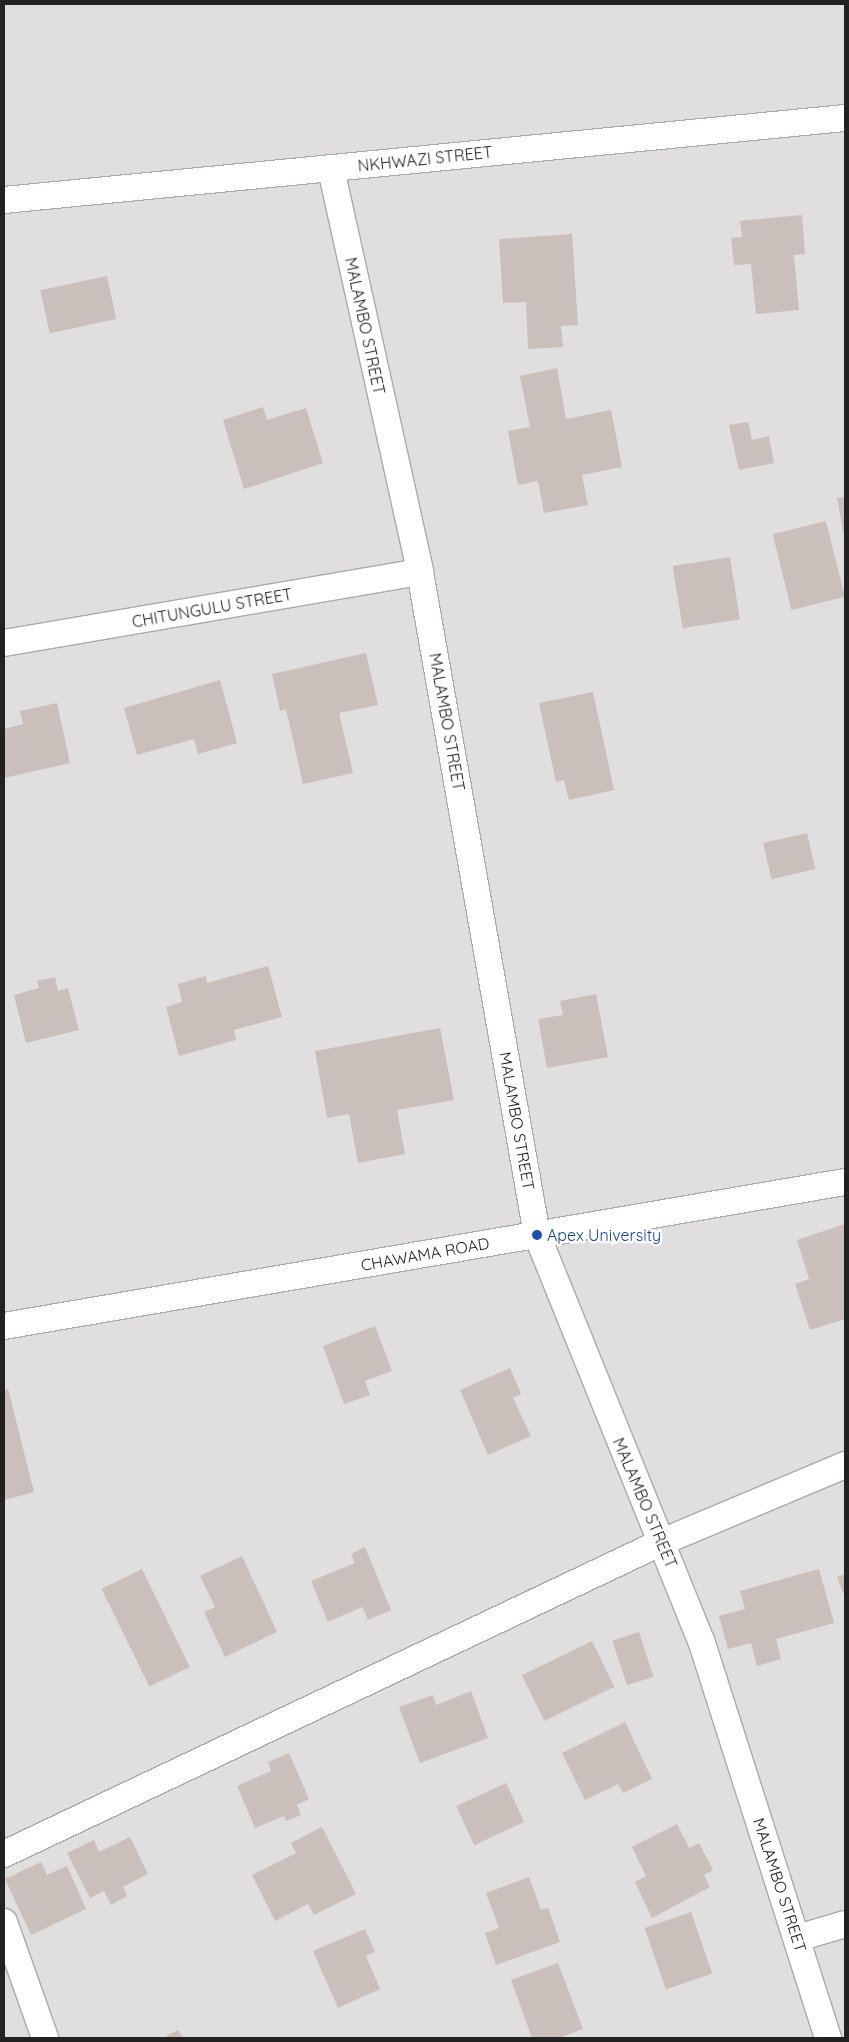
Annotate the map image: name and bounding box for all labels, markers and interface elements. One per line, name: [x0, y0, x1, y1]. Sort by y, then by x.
street label: NKHWAZI STREET: [357, 142, 493, 176]
street label: MALAMBO STREET: [341, 256, 389, 396]
street label: CHITUNGULU STREET: [130, 584, 294, 632]
street label: MALAMBO STREET: [425, 651, 469, 793]
street label: MALAMBO STREET: [495, 1050, 539, 1192]
place label: Apex University: [547, 1225, 661, 1245]
marker: Apex University: [531, 1229, 543, 1241]
street label: CHAWAMA ROAD: [359, 1233, 491, 1275]
street label: MALAMBO STREET: [609, 1435, 681, 1571]
street label: MALAMBO STREET: [749, 1815, 811, 1955]

